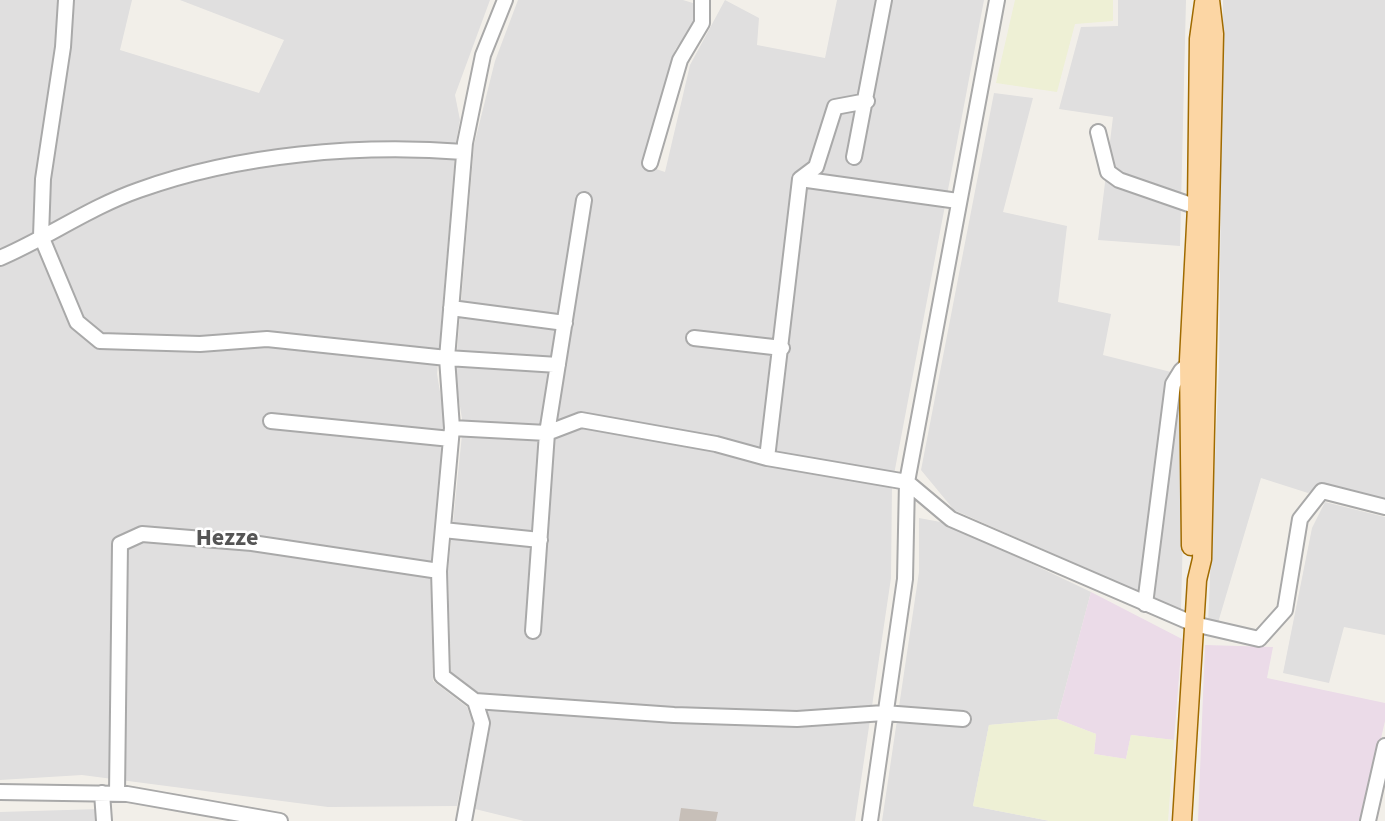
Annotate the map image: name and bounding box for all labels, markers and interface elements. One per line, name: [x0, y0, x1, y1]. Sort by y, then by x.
district label: Hezze: [196, 526, 258, 554]

